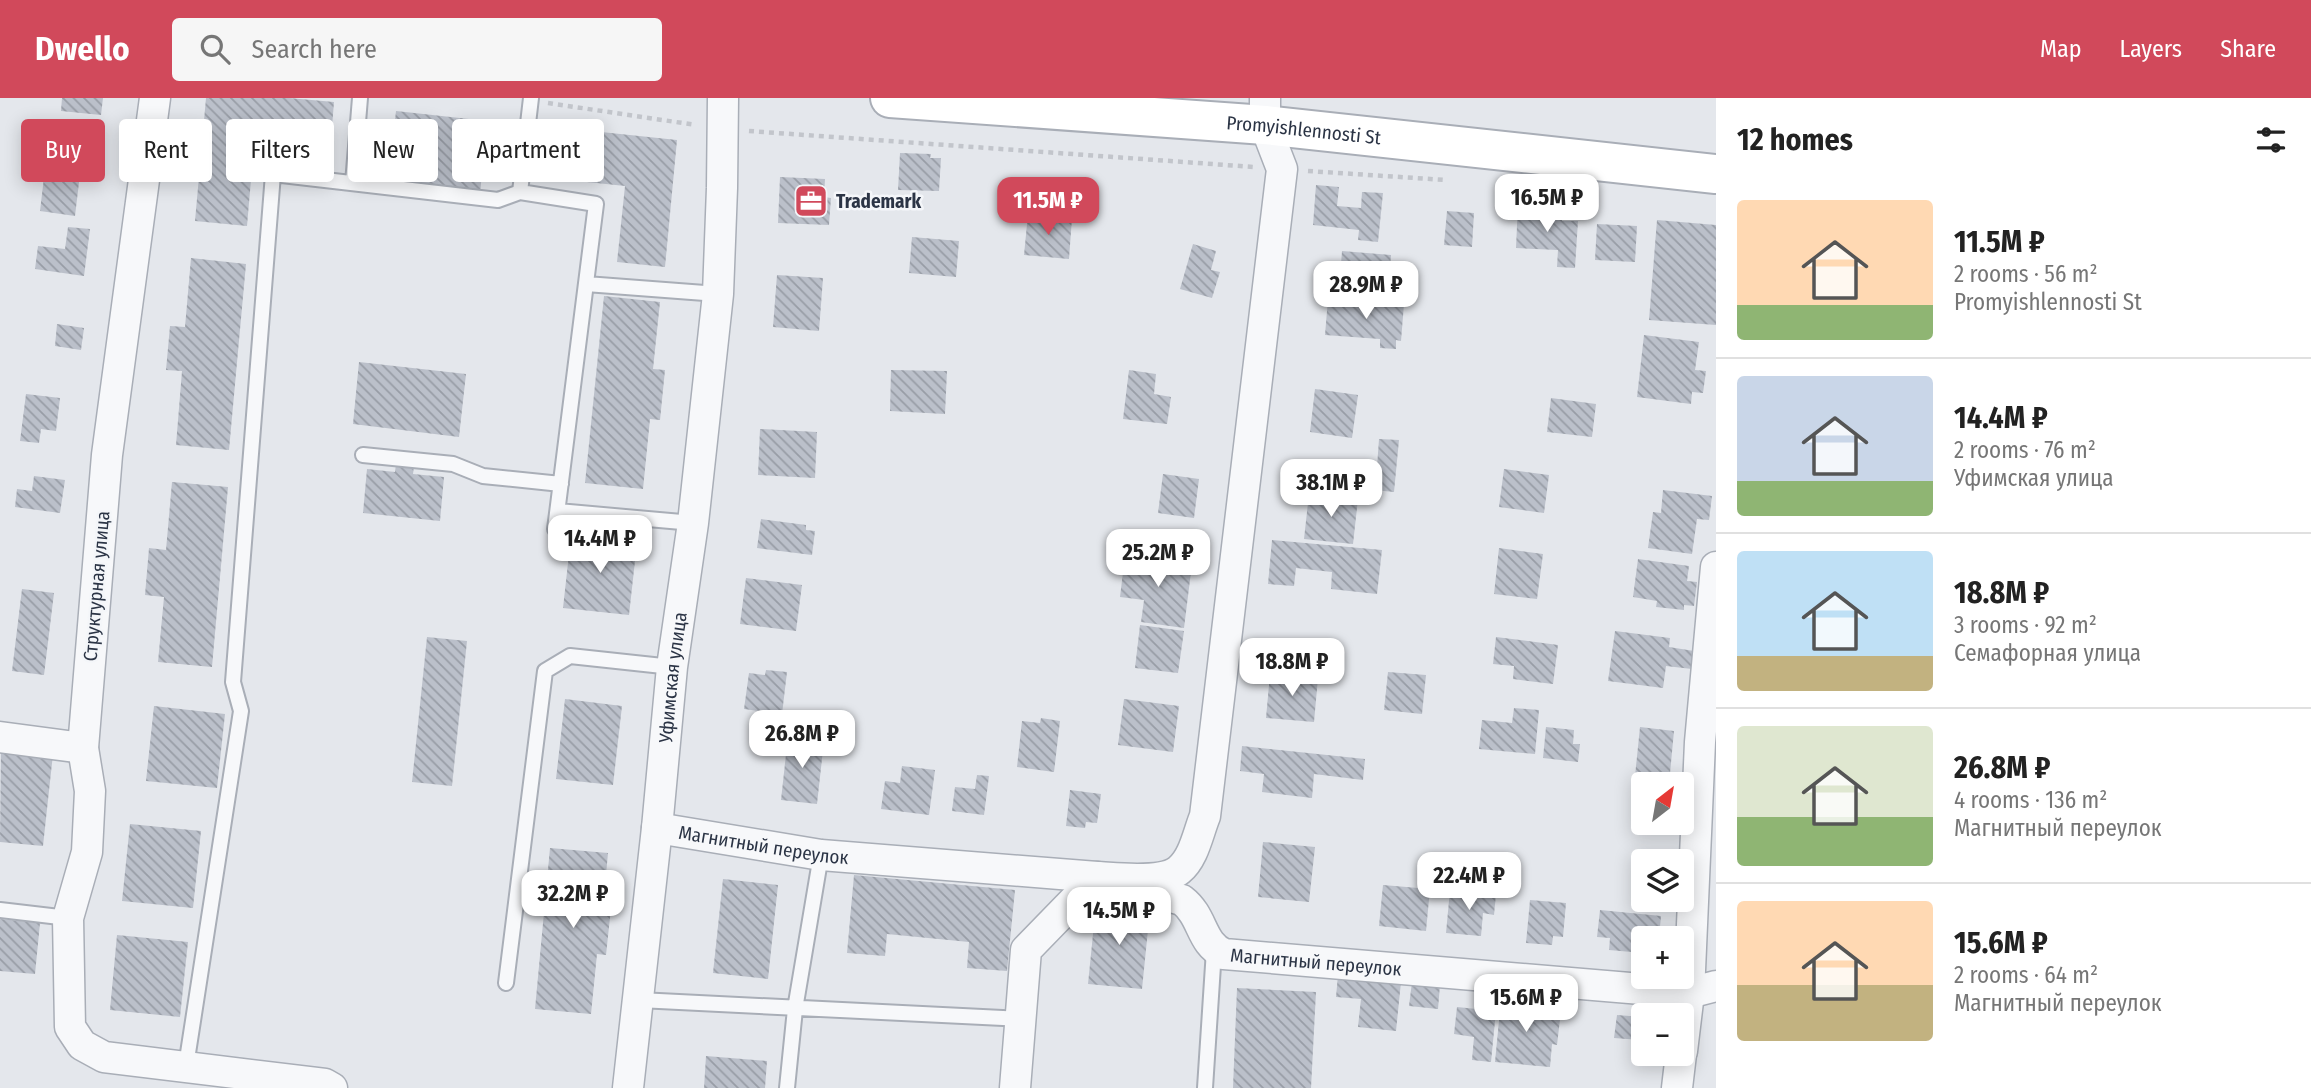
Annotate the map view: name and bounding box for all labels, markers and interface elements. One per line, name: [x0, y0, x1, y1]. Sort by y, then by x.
search box: [172, 18, 662, 81]
text: Dwello: [35, 29, 130, 69]
icon: search: [196, 30, 234, 68]
text: Search here: [252, 34, 377, 65]
text: Map: [2040, 35, 2082, 63]
text: Layers: [2120, 35, 2182, 63]
text: Share: [2220, 35, 2276, 63]
street label: Promyishlennosti St: [1226, 111, 1383, 150]
chip: Buy: [21, 119, 105, 182]
chip: Rent: [119, 119, 212, 182]
chip: Filters: [226, 119, 334, 182]
chip: New: [348, 119, 438, 182]
chip: Apartment: [452, 119, 604, 182]
icon: filters: [2252, 121, 2290, 159]
text: 12 homes: [1737, 122, 1853, 158]
pin: 16.5M ₽: [1482, 174, 1612, 234]
pin: 11.5M ₽: [983, 178, 1113, 237]
office icon: Trademark: [792, 182, 830, 220]
text: 16.5M ₽: [1511, 183, 1583, 211]
text: 11.5M ₽: [1013, 186, 1083, 214]
place label: Trademark: [836, 190, 921, 213]
text: 11.5M ₽: [1954, 224, 2045, 260]
icon: home: [1793, 228, 1877, 312]
text: 2 rooms · 56 m²: [1954, 260, 2098, 288]
pin: 28.9M ₽: [1301, 262, 1431, 321]
text: 28.9M ₽: [1329, 270, 1403, 298]
text: Promyishlennosti St: [1954, 288, 2142, 316]
text: 14.4M ₽: [1954, 400, 2048, 436]
icon: home: [1793, 404, 1877, 488]
text: 2 rooms · 76 m²: [1954, 436, 2096, 464]
pin: 38.1M ₽: [1266, 460, 1396, 519]
text: Уфимская улица: [1954, 464, 2114, 492]
text: 38.1M ₽: [1296, 468, 1366, 496]
street label: Структурная улица: [78, 510, 115, 662]
pin: 14.4M ₽: [535, 516, 665, 575]
text: 14.4M ₽: [564, 524, 636, 552]
pin: 25.2M ₽: [1093, 530, 1223, 589]
text: 25.2M ₽: [1122, 538, 1194, 566]
text: 18.8M ₽: [1954, 575, 2049, 611]
icon: home: [1793, 579, 1877, 663]
street label: Уфимская улица: [654, 610, 692, 745]
text: 3 rooms · 92 m²: [1954, 611, 2097, 639]
pin: 18.8M ₽: [1227, 638, 1357, 698]
text: Семафорная улица: [1954, 639, 2141, 667]
text: 18.8M ₽: [1255, 647, 1329, 675]
pin: 26.8M ₽: [737, 710, 867, 770]
text: 26.8M ₽: [765, 719, 839, 747]
text: 26.8M ₽: [1954, 750, 2050, 786]
icon: home: [1793, 754, 1877, 838]
north arrow: [1631, 772, 1694, 835]
map controls: [1631, 772, 1694, 1066]
text: 4 rooms · 136 m²: [1954, 786, 2107, 814]
text: Магнитный переулок: [1954, 814, 2162, 842]
street label: Магнитный переулок: [677, 821, 849, 869]
button: layers: [1631, 849, 1694, 912]
pin: 22.4M ₽: [1404, 852, 1534, 912]
text: 22.4M ₽: [1433, 861, 1505, 889]
pin: 32.2M ₽: [508, 870, 638, 930]
text: 32.2M ₽: [537, 879, 609, 907]
pin: 14.5M ₽: [1054, 888, 1184, 947]
text: 14.5M ₽: [1083, 896, 1155, 924]
text: 15.6M ₽: [1954, 925, 2048, 961]
button: +: [1631, 926, 1694, 989]
icon: home: [1793, 929, 1877, 1013]
street label: Магнитный переулок: [1229, 944, 1402, 981]
text: 2 rooms · 64 m²: [1954, 961, 2098, 989]
pin: 15.6M ₽: [1461, 974, 1591, 1034]
text: 15.6M ₽: [1490, 983, 1562, 1011]
text: Магнитный переулок: [1954, 989, 2162, 1017]
button: −: [1631, 1003, 1694, 1066]

